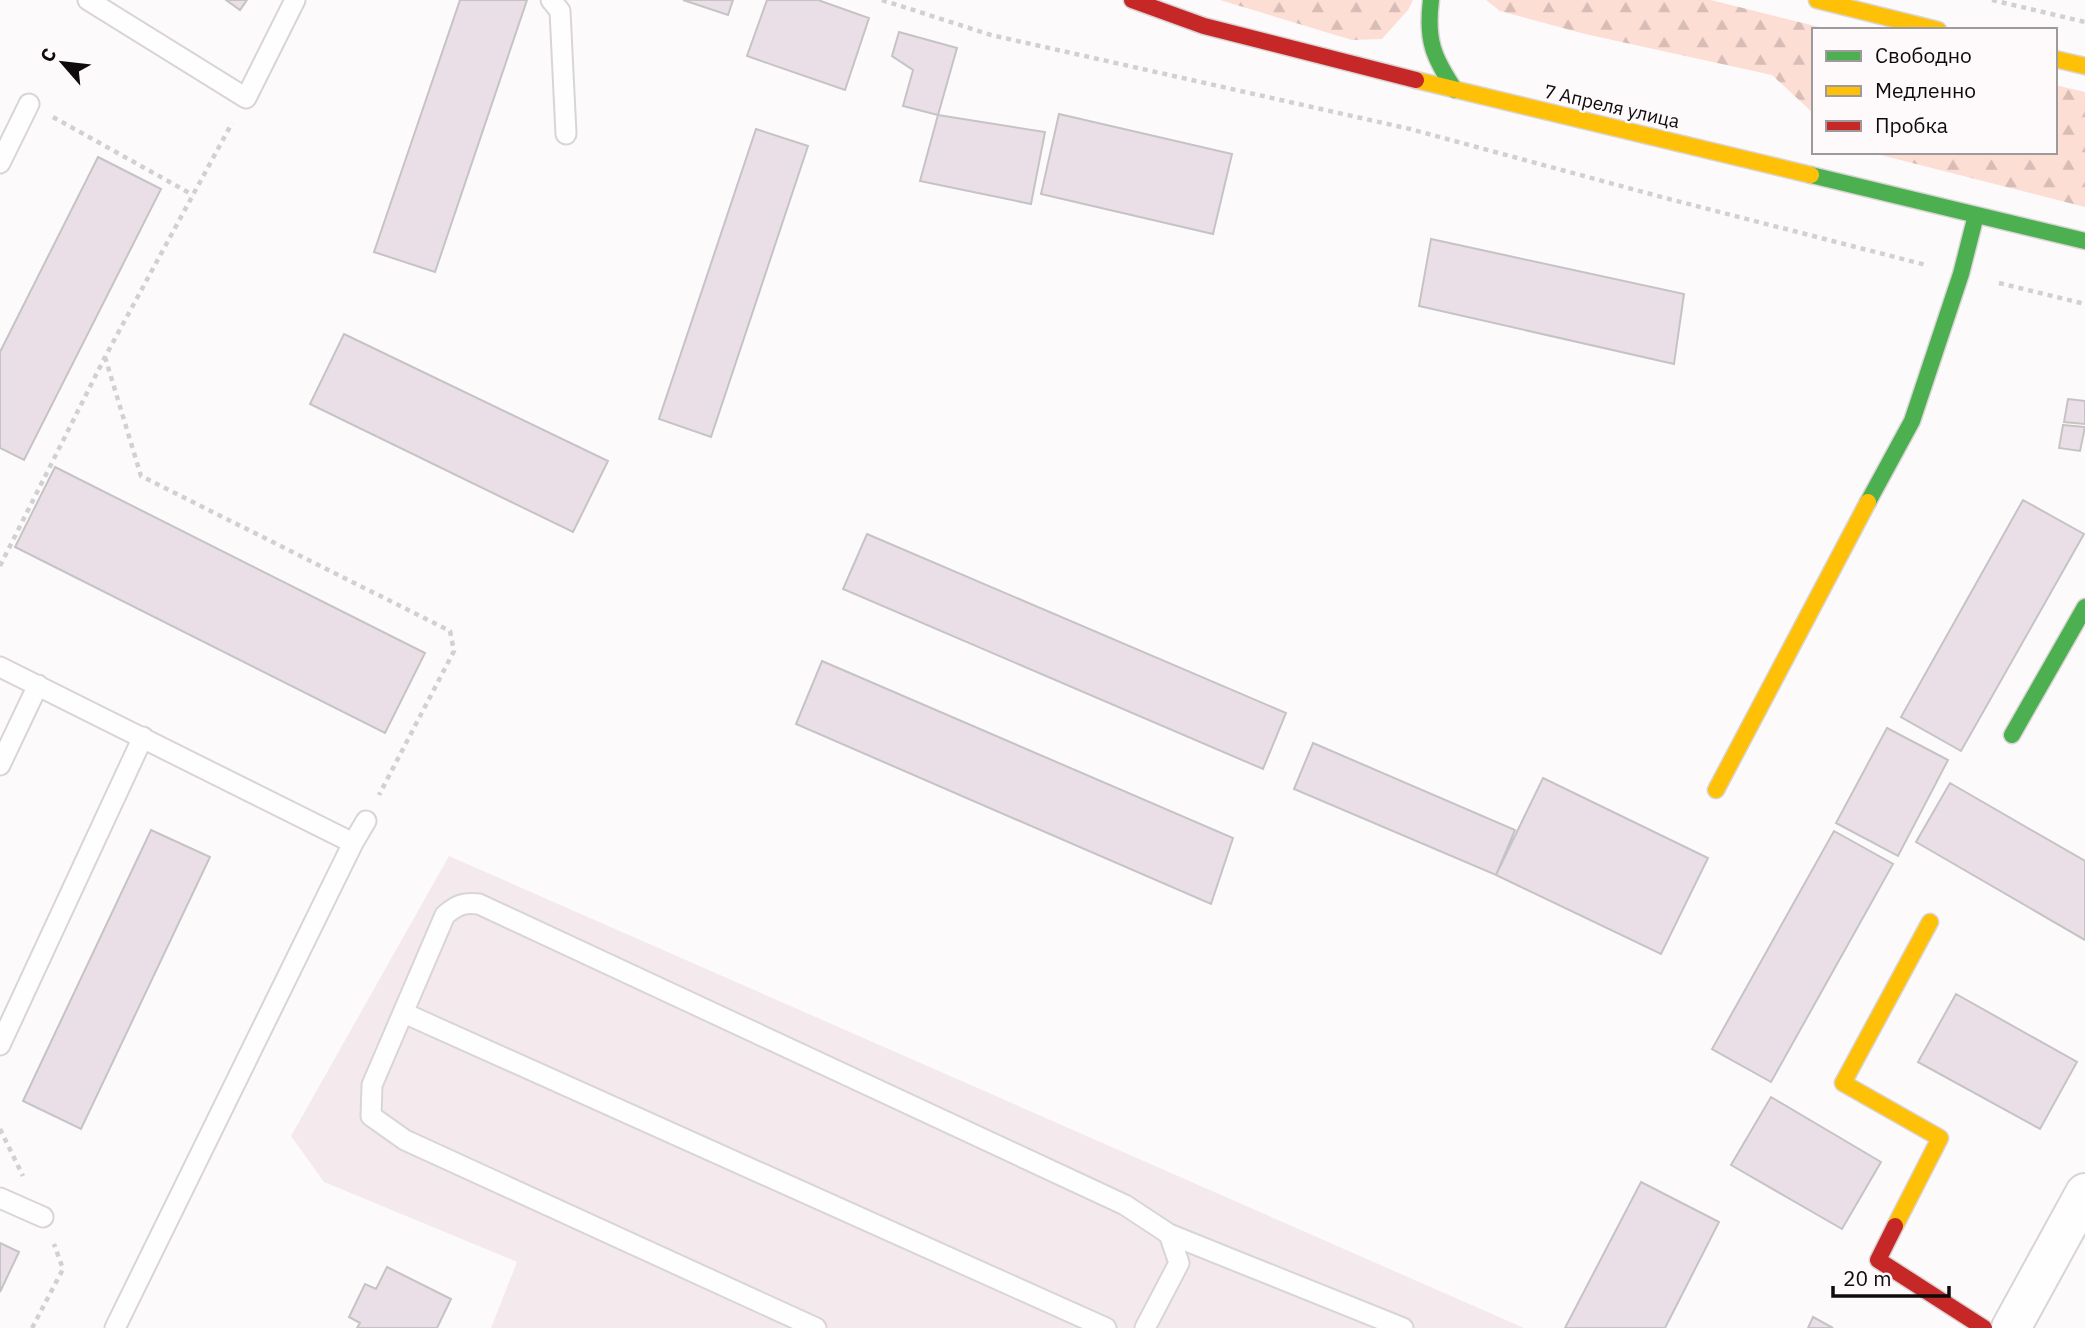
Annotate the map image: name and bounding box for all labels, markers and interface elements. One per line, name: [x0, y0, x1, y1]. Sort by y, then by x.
north arrow: [28, 28, 98, 98]
legend: [1812, 28, 2057, 154]
text: Свободно: [1875, 41, 1972, 69]
text: С: [34, 44, 61, 66]
text: Медленно: [1875, 76, 1976, 104]
street label: 7 Апреля улица: [1542, 79, 1682, 133]
text: Пробка: [1875, 111, 1948, 139]
scale bar: [1833, 1254, 1948, 1298]
text: 20 m: [1843, 1264, 1892, 1292]

